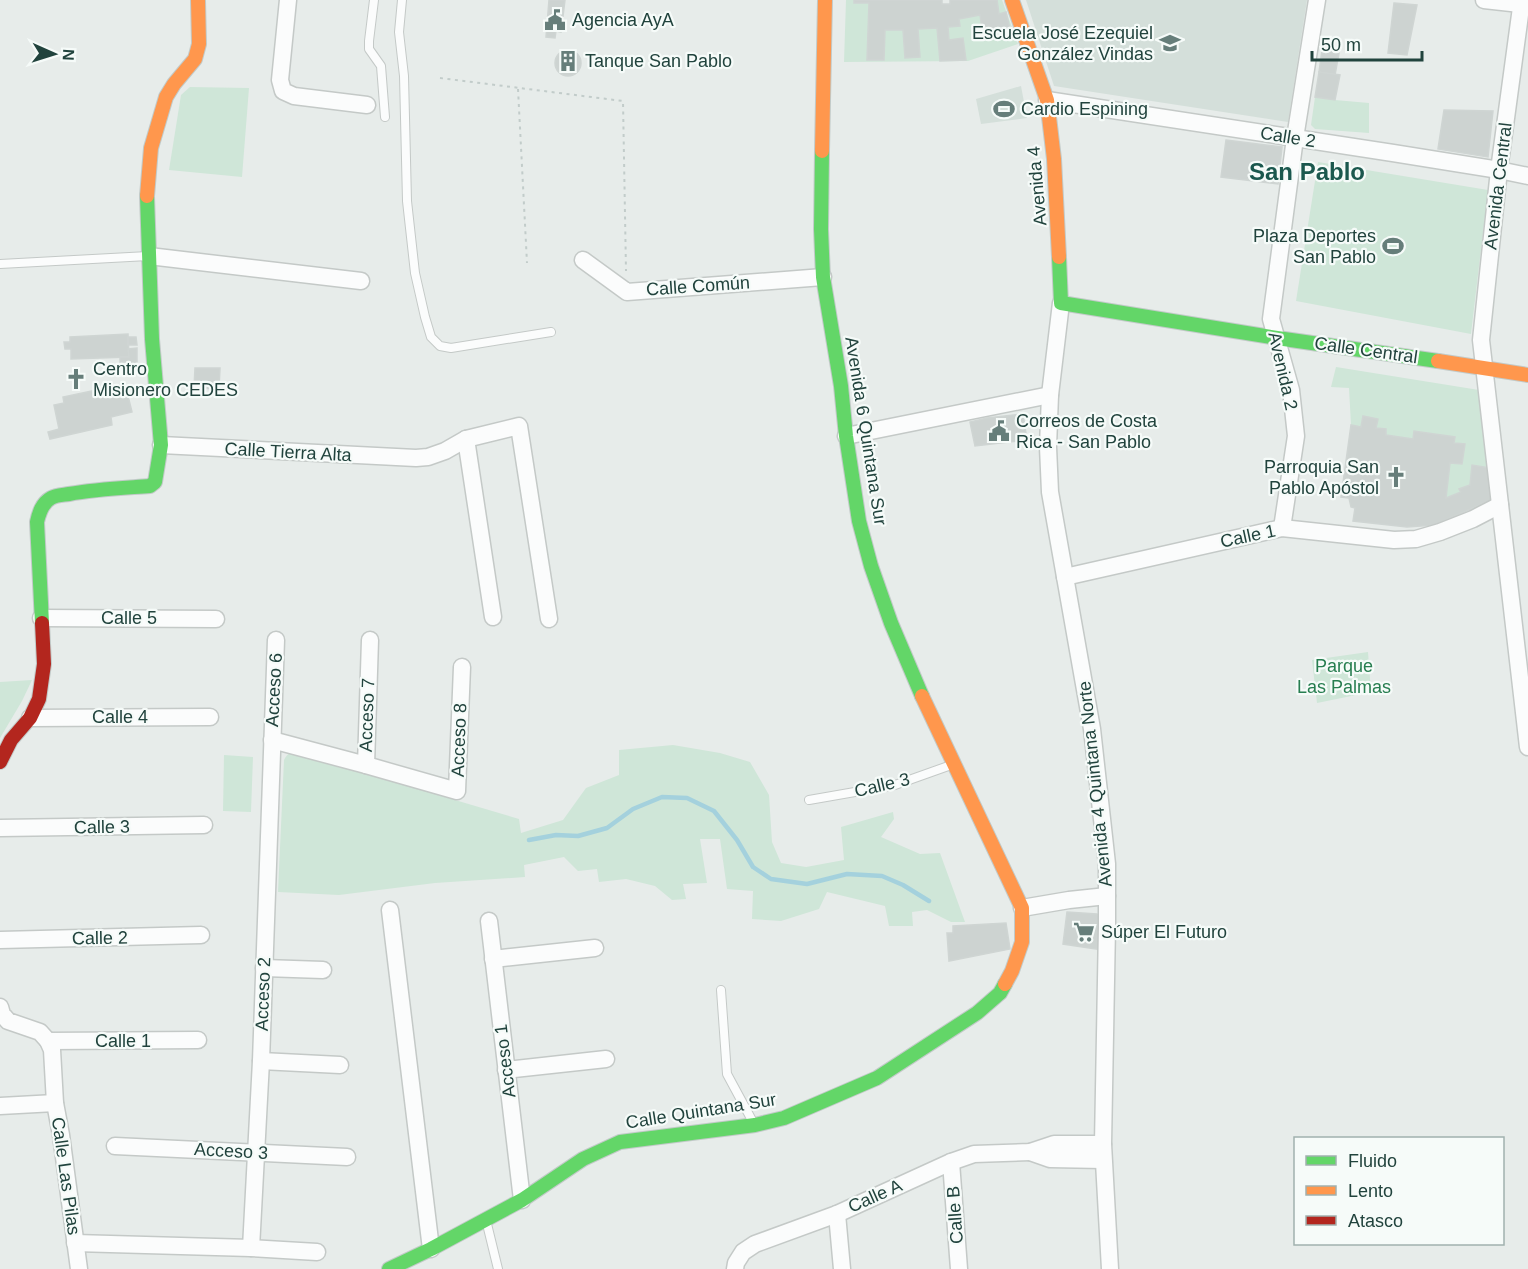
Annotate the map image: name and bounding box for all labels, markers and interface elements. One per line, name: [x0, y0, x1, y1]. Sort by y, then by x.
public building icon: Agencia AyA: [543, 8, 567, 32]
place label: Agencia AyA: [572, 10, 674, 30]
place label: Escuela José Ezequiel González Vindas: [972, 23, 1153, 64]
north arrow: [24, 24, 84, 84]
scale bar: [1312, 24, 1422, 62]
school or university icon: Escuela José Ezequiel González Vindas: [1158, 31, 1182, 55]
text: 50 m: [1321, 35, 1361, 55]
text: N: [60, 49, 77, 61]
building icon: Tanque San Pablo: [556, 49, 580, 73]
place label: Tanque San Pablo: [585, 51, 732, 71]
sports icon: Cardio Espining: [992, 97, 1016, 121]
place label: Cardio Espining: [1021, 99, 1148, 119]
street label: Avenida Central: [1480, 121, 1516, 251]
street label: Calle 2: [1259, 123, 1317, 151]
street label: Avenida 4: [1024, 145, 1050, 227]
district label: San Pablo: [1249, 158, 1365, 185]
place label: Plaza Deportes San Pablo: [1253, 226, 1376, 267]
sports icon: Plaza Deportes San Pablo: [1381, 234, 1405, 258]
street label: Calle Común: [645, 272, 751, 300]
street label: Avenida 2: [1264, 330, 1302, 412]
street label: Calle Central: [1313, 333, 1419, 367]
street label: Avenida 6 Quintana Sur: [841, 335, 891, 527]
place label: Centro Misionero CEDES: [93, 359, 238, 400]
church icon: Centro Misionero CEDES: [64, 367, 88, 391]
place label: Correos de Costa Rica - San Pablo: [1016, 411, 1158, 452]
public building icon: Correos de Costa Rica - San Pablo: [987, 419, 1011, 443]
street label: Calle Tierra Alta: [224, 439, 353, 465]
place label: Parroquia San Pablo Apóstol: [1264, 457, 1379, 498]
church icon: Parroquia San Pablo Apóstol: [1384, 465, 1408, 489]
street label: Calle 1: [1219, 520, 1277, 552]
street label: Calle 5: [101, 608, 157, 628]
street label: Acceso 6: [262, 653, 286, 727]
park label: Parque Las Palmas: [1297, 656, 1391, 697]
street label: Acceso 7: [356, 678, 378, 752]
street label: Avenida 4 Quintana Norte: [1074, 680, 1116, 888]
street label: Acceso 8: [448, 703, 470, 777]
street label: Calle 4: [92, 707, 148, 727]
street label: Calle 3: [852, 769, 912, 801]
street label: Calle 3: [74, 817, 130, 837]
supermarket icon: Súper El Futuro: [1072, 920, 1096, 944]
place label: Súper El Futuro: [1101, 922, 1227, 942]
street label: Calle 2: [72, 928, 128, 948]
street label: Acceso 2: [252, 957, 274, 1031]
street label: Acceso 1: [491, 1023, 519, 1099]
street label: Calle 1: [95, 1031, 151, 1051]
street label: Calle Quintana Sur: [624, 1089, 778, 1133]
street label: Calle Las Pilas: [48, 1116, 84, 1236]
legend: [1294, 1137, 1504, 1245]
street label: Acceso 3: [194, 1139, 268, 1163]
text: Fluido: [1348, 1151, 1397, 1171]
street label: Calle A: [845, 1175, 905, 1217]
text: Lento: [1348, 1181, 1393, 1201]
street label: Calle B: [943, 1185, 967, 1245]
text: Atasco: [1348, 1211, 1403, 1231]

